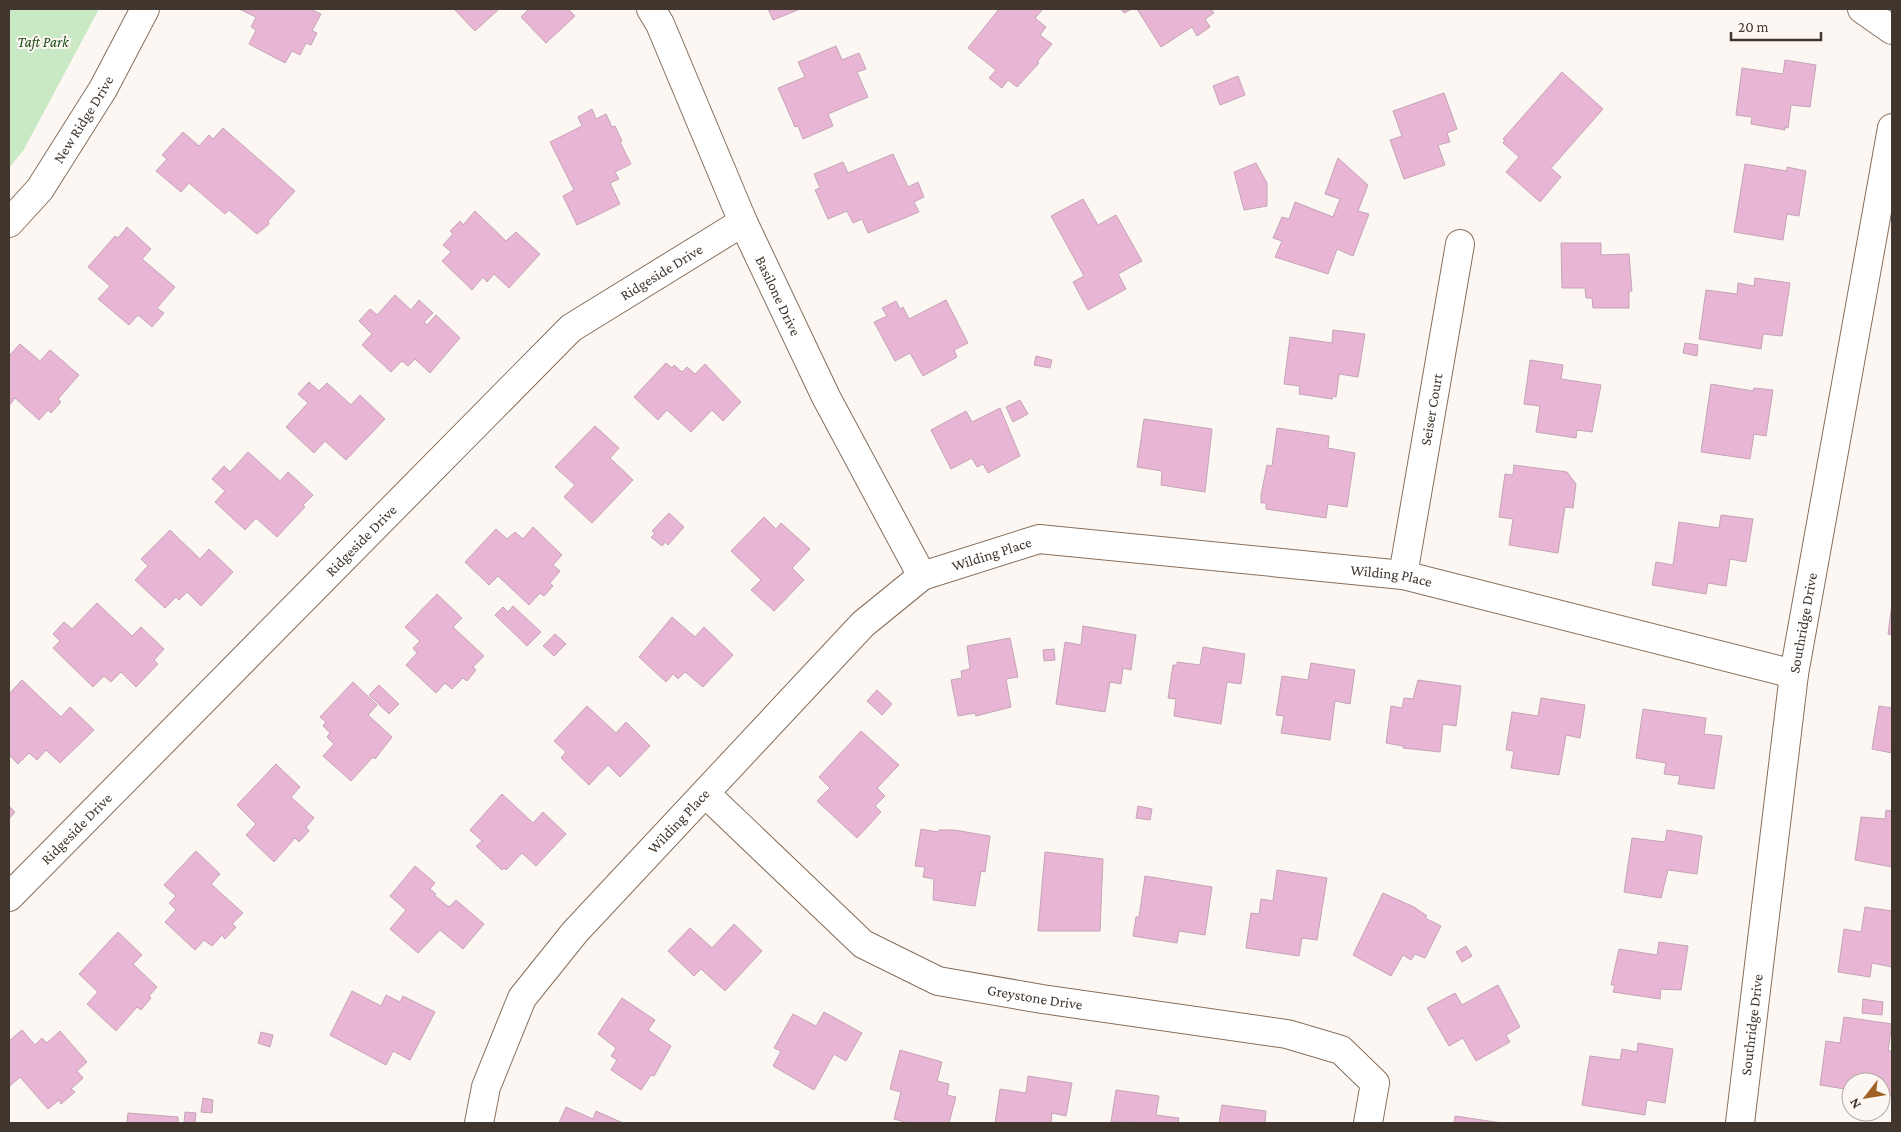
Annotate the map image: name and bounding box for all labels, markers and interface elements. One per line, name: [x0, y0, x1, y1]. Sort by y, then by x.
scale bar: [1731, 10, 1821, 42]
text: 20 m: [1738, 19, 1769, 35]
park label: Taft Park: [17, 34, 70, 51]
street label: New Ridge Drive: [50, 73, 117, 166]
street label: Ridgeside Drive: [617, 241, 706, 304]
street label: Basilone Drive: [752, 253, 804, 339]
street label: Seiser Court: [1417, 371, 1446, 447]
street label: Ridgeside Drive: [322, 501, 400, 580]
street label: Wilding Place: [950, 534, 1034, 574]
street label: Wilding Place: [1350, 562, 1434, 590]
street label: Southridge Drive: [1786, 571, 1820, 675]
street label: Wilding Place: [645, 785, 713, 857]
street label: Ridgeside Drive: [38, 789, 115, 868]
street label: Southridge Drive: [1738, 973, 1766, 1076]
street label: Greystone Drive: [986, 982, 1084, 1013]
north arrow: [1841, 1072, 1891, 1122]
text: N: [1845, 1095, 1864, 1112]

